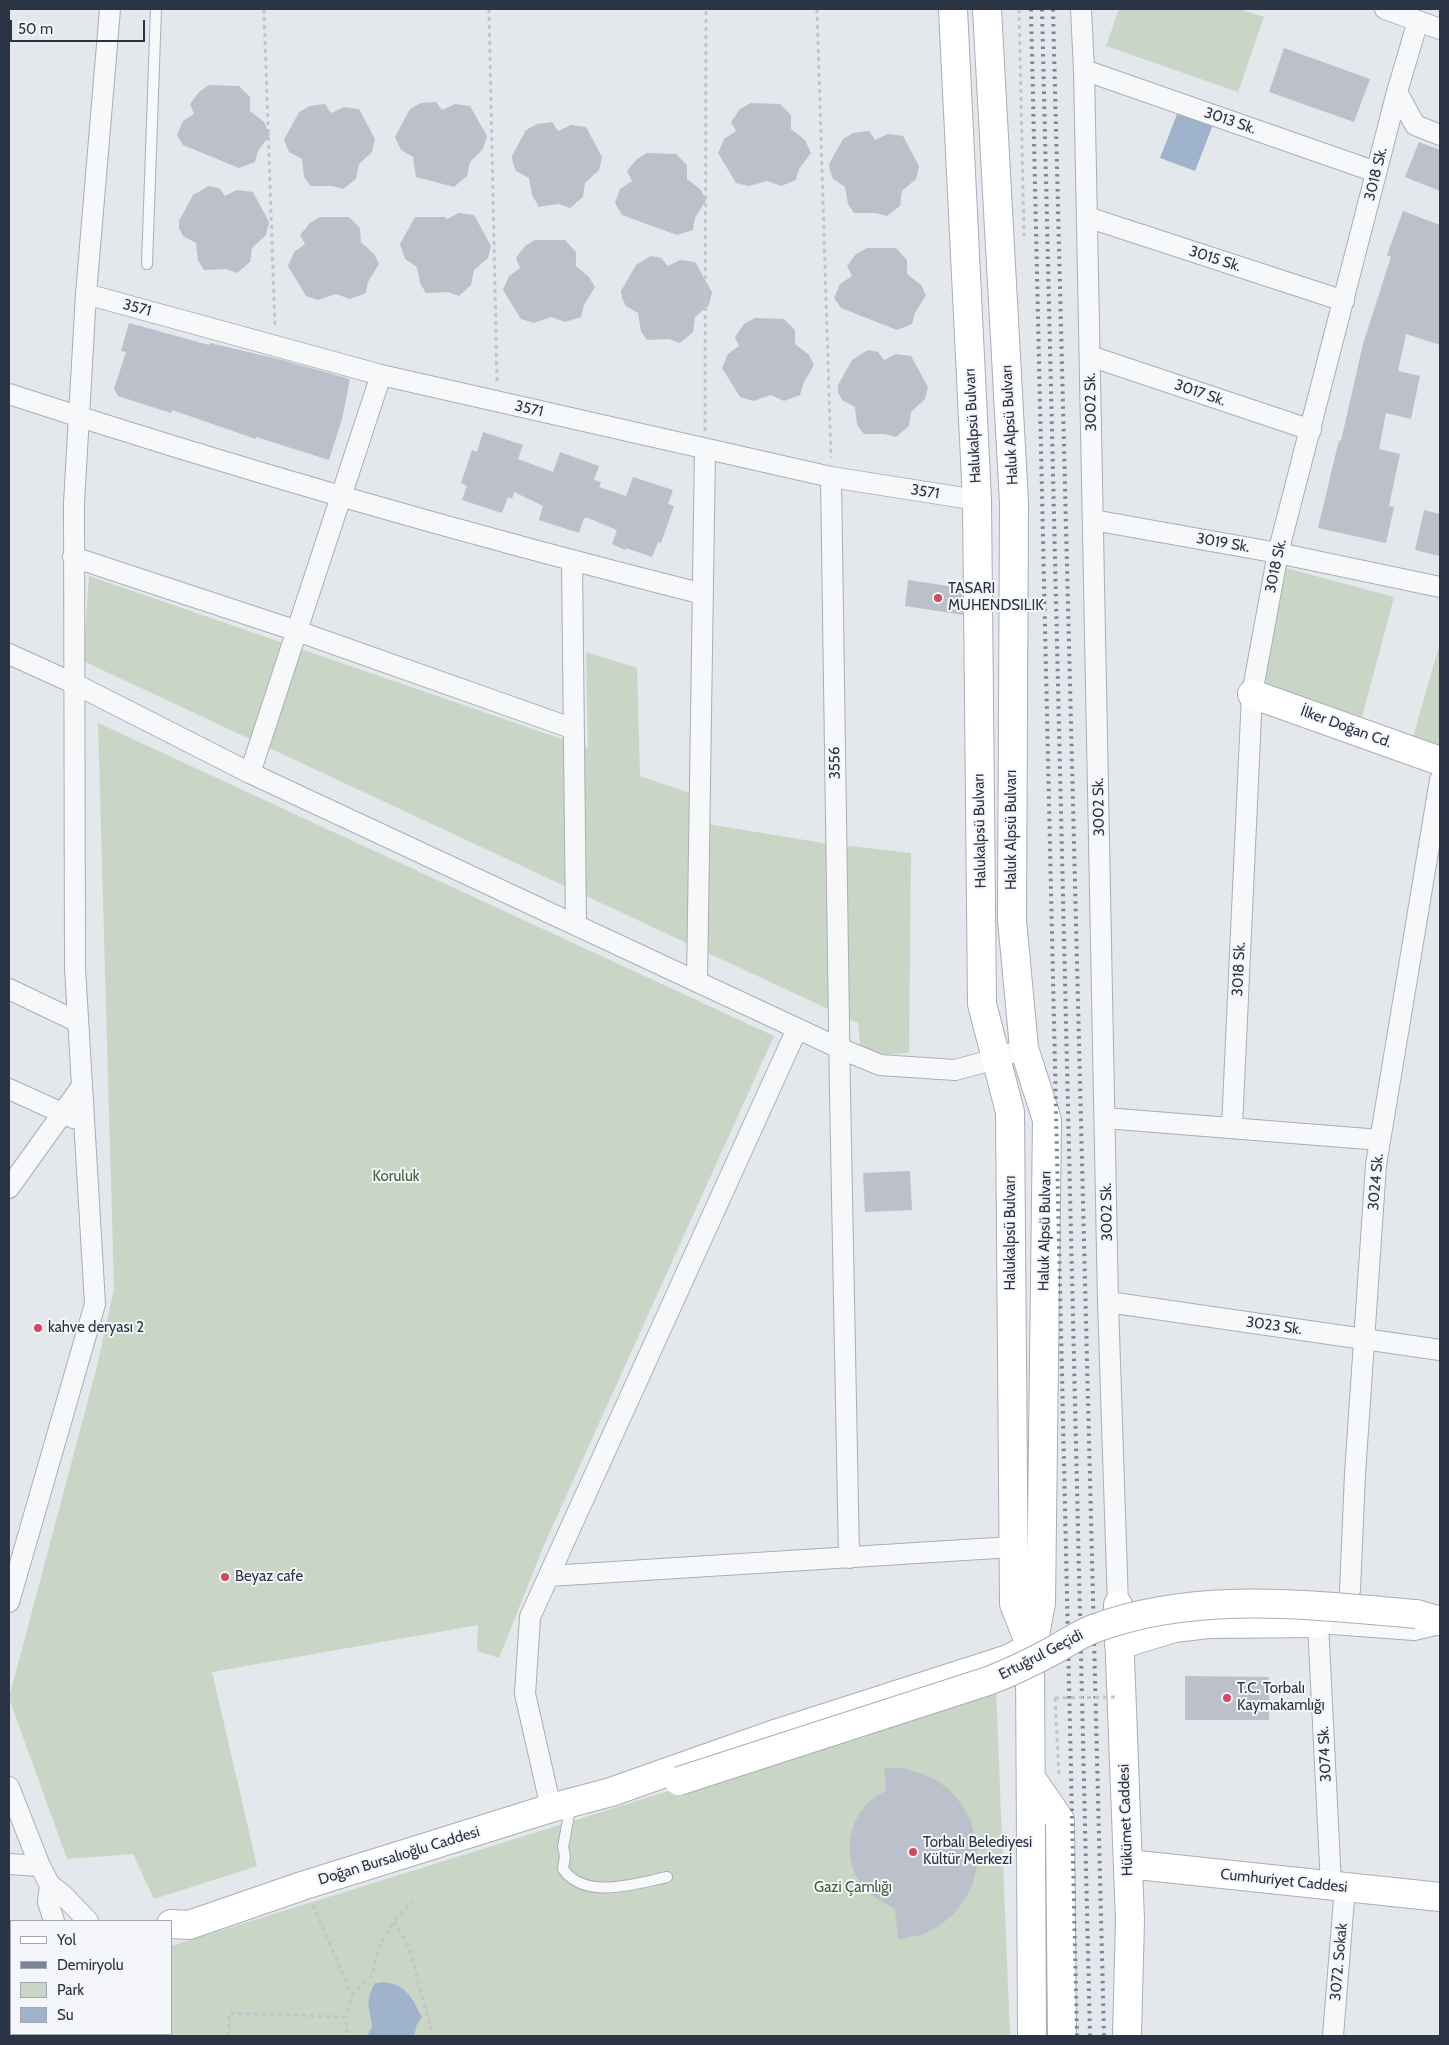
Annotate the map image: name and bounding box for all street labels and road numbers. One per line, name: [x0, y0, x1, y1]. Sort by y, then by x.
street label: 3013 Sk.: [1202, 104, 1258, 138]
street label: 3018 Sk.: [1361, 145, 1391, 203]
street label: 3015 Sk.: [1187, 242, 1243, 276]
street label: 3571: [121, 296, 153, 320]
street label: Haluk Alpsü Bulvarı: [998, 365, 1022, 485]
street label: Halukalpsü Bulvarı: [961, 368, 985, 484]
street label: 3002 Sk.: [1081, 372, 1101, 432]
street label: 3017 Sk.: [1172, 376, 1228, 410]
street label: 3571: [513, 397, 545, 421]
street label: 3571: [909, 481, 941, 503]
street label: 3019 Sk.: [1195, 529, 1251, 557]
street label: 3018 Sk.: [1262, 537, 1290, 595]
street label: İlker Doğan Cd.: [1298, 702, 1394, 752]
street label: 3556: [826, 746, 844, 780]
street label: Haluk Alpsü Bulvarı: [1003, 770, 1021, 890]
street label: Halukalpsü Bulvarı: [970, 773, 990, 889]
street label: 3002 Sk.: [1089, 777, 1109, 837]
street label: 3018 Sk.: [1229, 941, 1249, 997]
street label: 3024 Sk.: [1365, 1153, 1387, 1211]
street label: Haluk Alpsü Bulvarı: [1035, 1171, 1055, 1291]
street label: Halukalpsü Bulvarı: [1002, 1176, 1020, 1290]
street label: 3002 Sk.: [1097, 1182, 1117, 1242]
street label: 3023 Sk.: [1245, 1313, 1303, 1339]
street label: Ertuğrul Geçidi: [996, 1626, 1086, 1684]
street label: 3074 Sk.: [1315, 1726, 1335, 1782]
street label: Hükümet Caddesi: [1115, 1764, 1137, 1876]
street label: Doğan Bursalıoğlu Caddesi: [316, 1823, 482, 1889]
street label: Cumhuriyet Caddesi: [1220, 1865, 1348, 1897]
street label: 3072. Sokak: [1327, 1922, 1351, 2002]

